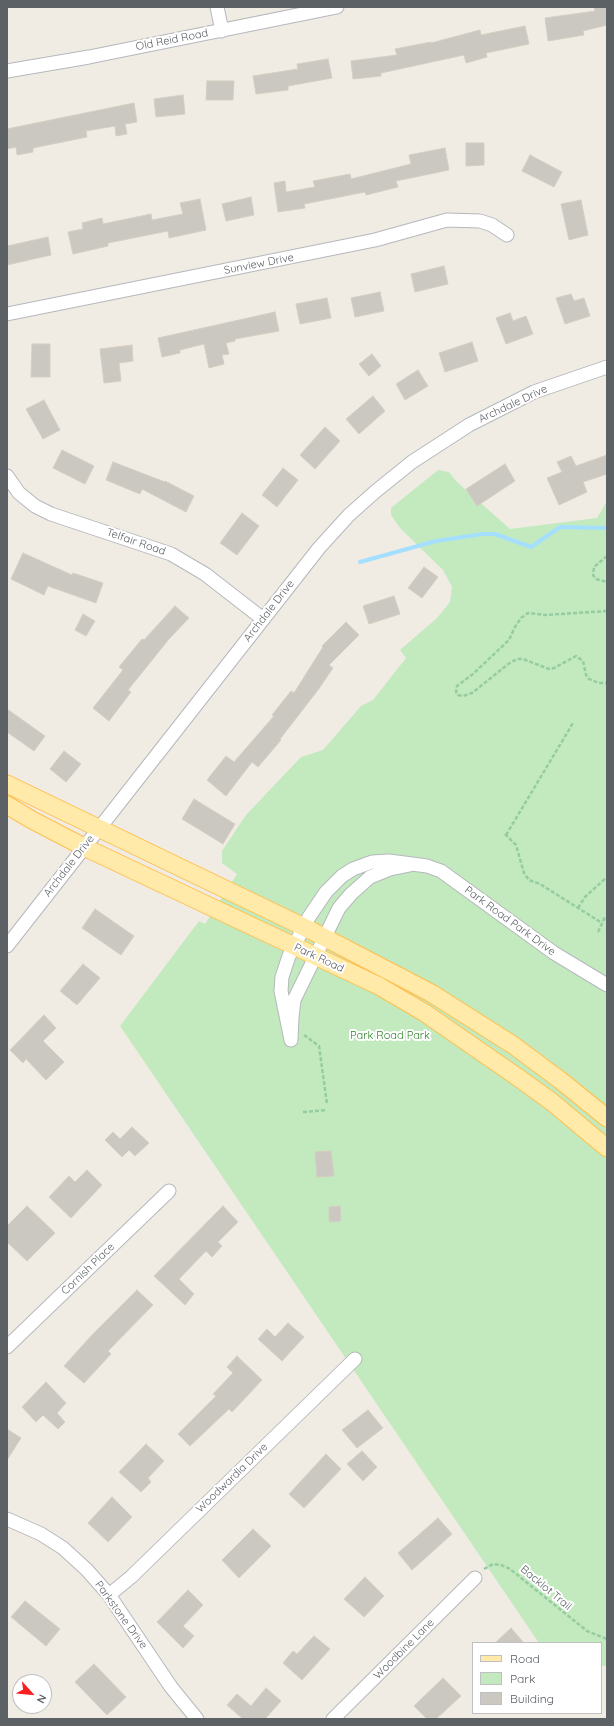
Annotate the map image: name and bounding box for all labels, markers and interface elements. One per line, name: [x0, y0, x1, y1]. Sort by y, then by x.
street label: Old Reid Road: [135, 27, 209, 53]
street label: Sunview Drive: [223, 251, 295, 277]
street label: Archdale Drive: [476, 382, 550, 426]
street label: Telfair Road: [105, 526, 167, 558]
street label: Archdale Drive: [241, 578, 297, 644]
street label: Archdale Drive: [41, 833, 97, 899]
street label: Park Road Park Drive: [462, 884, 558, 958]
street label: Park Road: [292, 941, 346, 975]
park label: Park Road Park: [350, 1029, 430, 1043]
street label: Cornish Place: [59, 1240, 117, 1298]
street label: Woodwardia Drive: [193, 1440, 271, 1516]
street label: Backlot Trail: [518, 1563, 574, 1613]
street label: Parkstone Drive: [92, 1578, 150, 1652]
street label: Woodbine Lane: [371, 1616, 437, 1682]
legend: [472, 1642, 602, 1714]
text: Road: [510, 1651, 540, 1666]
text: Park: [510, 1671, 535, 1686]
north arrow: [12, 1674, 52, 1714]
text: Building: [510, 1691, 554, 1706]
text: N: [34, 1692, 50, 1706]

